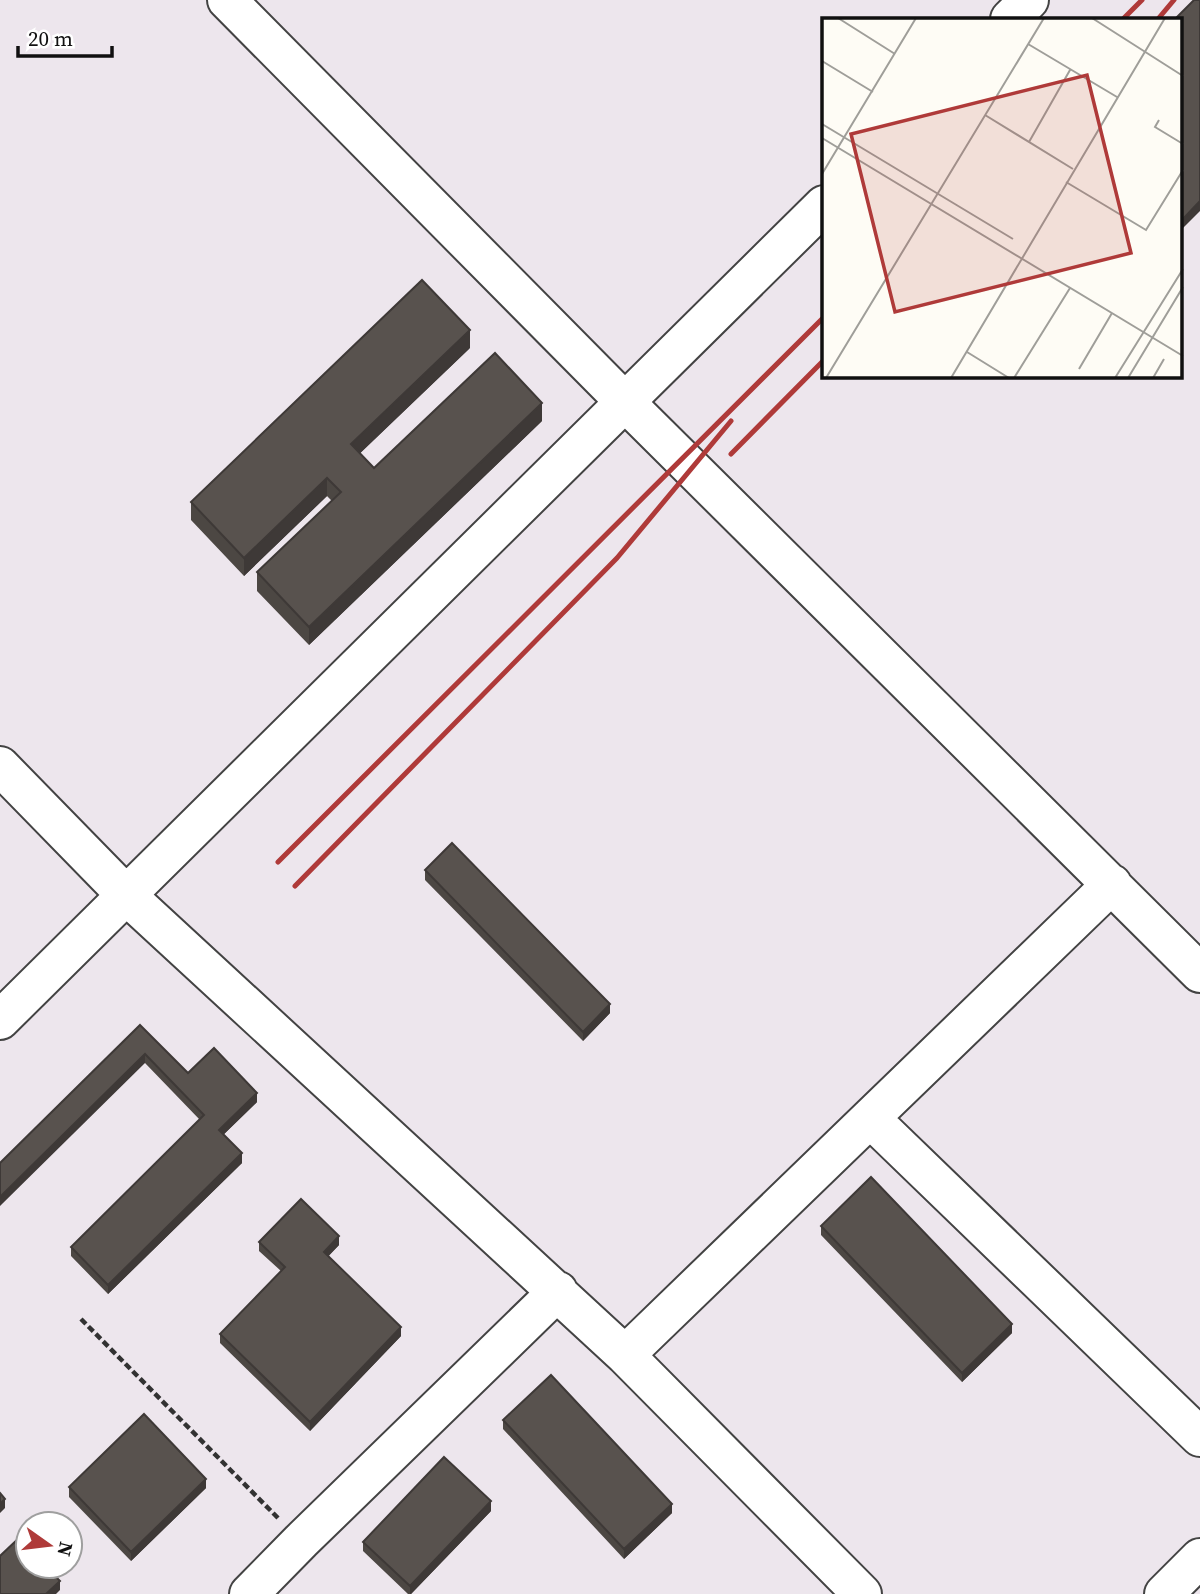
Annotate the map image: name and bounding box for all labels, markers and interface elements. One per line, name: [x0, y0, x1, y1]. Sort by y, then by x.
scale bar: [18, 14, 112, 58]
inset map: [822, 18, 1182, 378]
text: 20 m: [28, 24, 73, 53]
north arrow: [14, 1510, 84, 1580]
text: N: [51, 1539, 80, 1559]

